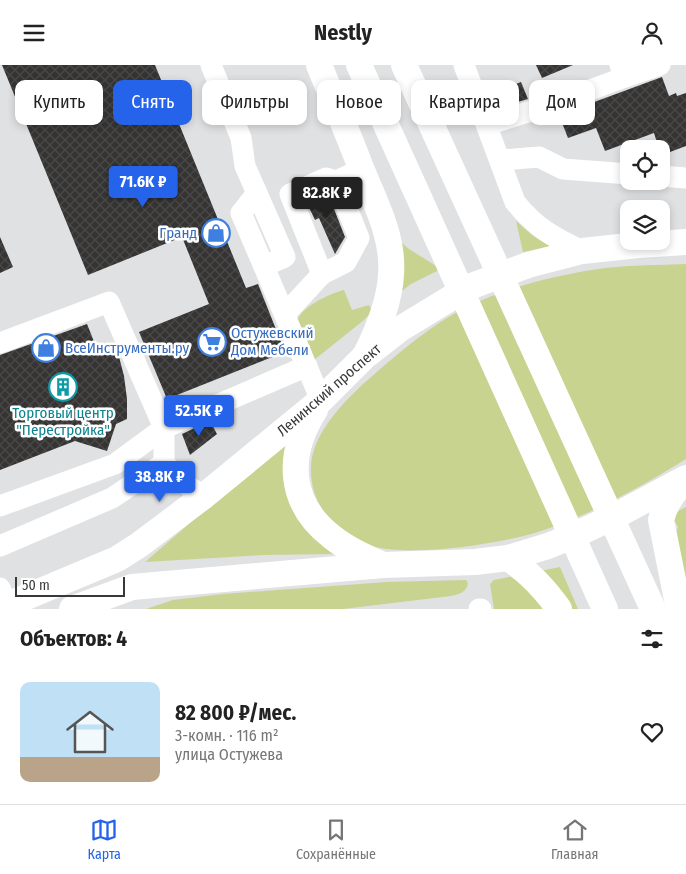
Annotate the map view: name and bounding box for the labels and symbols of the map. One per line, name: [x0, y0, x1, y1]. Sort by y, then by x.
pin: 71.6K ₽: [97, 165, 189, 208]
pin: 82.8K ₽: [281, 177, 373, 219]
shop icon: Гранд: [201, 218, 231, 248]
place label: Гранд: [159, 224, 197, 242]
place label: Остужевский Дом Мебели: [230, 324, 314, 359]
supermarket icon: Остужевский Дом Мебели: [197, 327, 227, 357]
shop icon: ВсеИнструменты.ру: [31, 333, 61, 363]
place label: ВсеИнструменты.ру: [65, 339, 190, 357]
street label: Ленинский проспект: [273, 339, 385, 440]
building icon: Торговый центр "Перестройка": [48, 372, 78, 402]
pin: 52.5K ₽: [153, 395, 245, 437]
place label: Торговый центр "Перестройка": [12, 404, 114, 439]
pin: 38.8K ₽: [114, 461, 206, 503]
scale bar: [15, 574, 125, 597]

